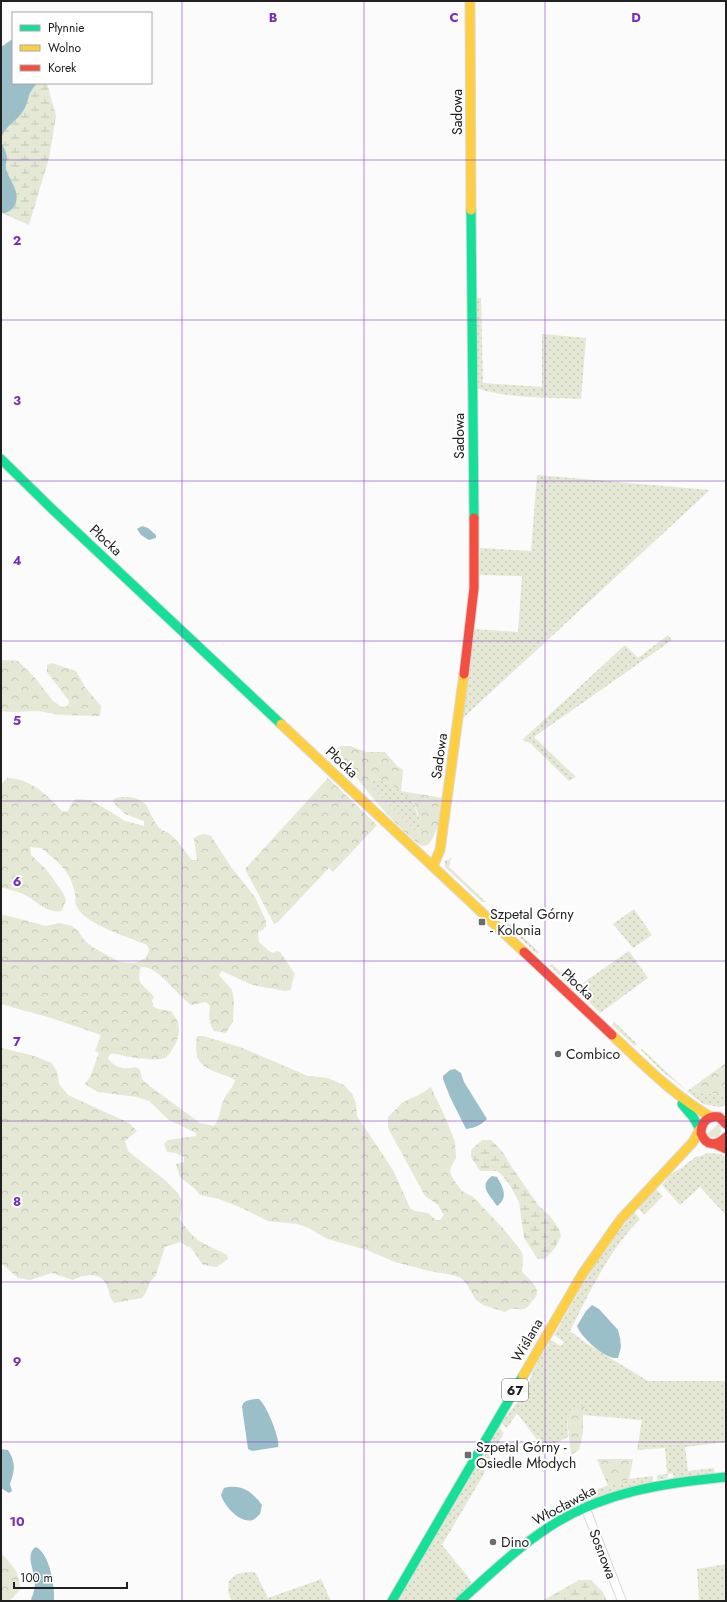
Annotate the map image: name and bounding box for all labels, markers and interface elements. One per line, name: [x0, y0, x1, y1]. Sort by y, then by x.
text: B: [269, 8, 278, 27]
text: C: [449, 8, 459, 27]
text: D: [631, 8, 641, 27]
legend: [12, 12, 152, 84]
text: Płynnie: [48, 19, 85, 37]
text: Wolno: [48, 39, 82, 57]
text: Korek: [48, 59, 77, 77]
street label: Sadowa: [447, 89, 467, 135]
text: 2: [13, 231, 21, 250]
text: 3: [13, 391, 21, 410]
street label: Sadowa: [449, 413, 469, 459]
street label: Płocka: [85, 520, 127, 560]
text: 4: [12, 551, 22, 570]
text: 5: [13, 711, 21, 730]
street label: Sadowa: [426, 732, 452, 780]
street label: Płocka: [321, 742, 363, 782]
text: 6: [13, 872, 22, 891]
place label: Szpetal Górny - Kolonia: [490, 904, 574, 940]
marker: Szpetal Górny - Kolonia: [477, 917, 487, 927]
street label: Płocka: [557, 964, 599, 1004]
text: 7: [13, 1032, 21, 1051]
place label: Combico: [566, 1044, 620, 1064]
marker: Combico: [553, 1049, 563, 1059]
text: 8: [13, 1192, 21, 1211]
street label: Wiślana: [507, 1315, 547, 1365]
text: 9: [13, 1352, 22, 1371]
road number: 67: [502, 1379, 528, 1401]
place label: Szpetal Górny - Osiedle Młodych: [476, 1437, 576, 1473]
marker: Szpetal Górny - Osiedle Młodych: [463, 1450, 473, 1460]
street label: Włocławska: [529, 1480, 599, 1530]
text: 10: [9, 1512, 25, 1531]
street label: Sosnowa: [584, 1526, 622, 1582]
place label: Dino: [501, 1532, 530, 1552]
marker: Dino: [488, 1537, 498, 1547]
scale bar: [14, 1564, 127, 1590]
text: 100 m: [20, 1569, 53, 1587]

